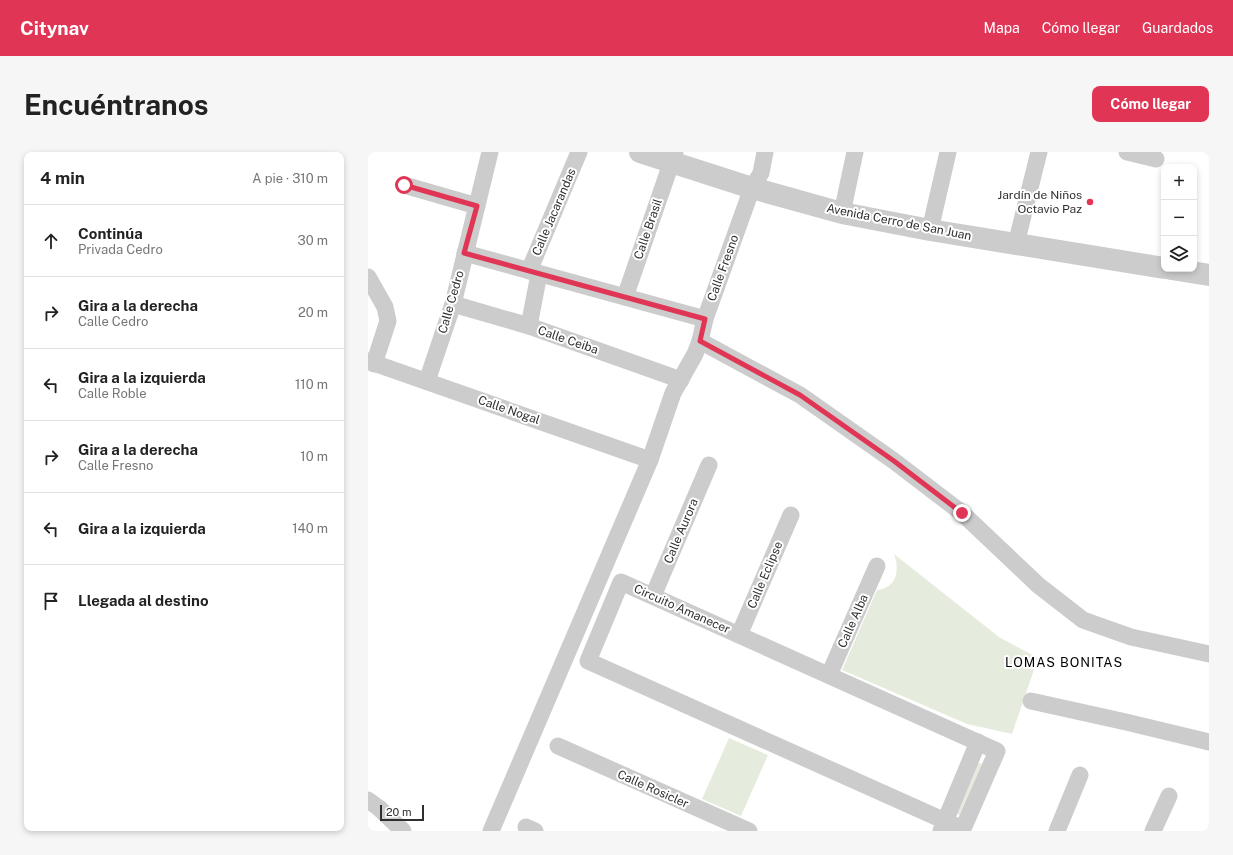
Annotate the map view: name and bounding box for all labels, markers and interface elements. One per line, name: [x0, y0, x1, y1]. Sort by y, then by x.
text: Citynav: [20, 17, 89, 39]
text: Mapa: [984, 20, 1020, 36]
text: Cómo llegar: [1042, 20, 1120, 36]
text: Guardados: [1142, 20, 1213, 36]
button: Cómo llegar: [1092, 86, 1209, 122]
text: Encuéntranos: [24, 88, 209, 121]
map controls: [1161, 164, 1197, 272]
button: +: [1161, 164, 1197, 200]
street label: Calle Jacarandas: [529, 166, 579, 258]
text: 4 min: [40, 168, 85, 188]
text: A pie · 310 m: [252, 171, 328, 186]
route start: [395, 176, 413, 194]
place label: Jardín de Niños Octavio Paz: [998, 188, 1082, 216]
street label: Calle Brasil: [631, 197, 665, 261]
marker: Jardín de Niños Octavio Paz: [1085, 197, 1095, 207]
button: −: [1161, 200, 1197, 236]
street label: Avenida Cerro de San Juan: [825, 201, 973, 243]
text: Continúa: [78, 225, 143, 242]
icon: ahead: [40, 230, 62, 252]
text: 30 m: [298, 233, 328, 248]
street label: Calle Fresno: [705, 233, 742, 303]
button: layers: [1161, 236, 1197, 272]
text: Privada Cedro: [78, 242, 163, 257]
street label: Calle Cedro: [435, 269, 467, 335]
text: Gira a la derecha: [78, 297, 198, 314]
icon: right: [40, 302, 62, 324]
text: 20 m: [298, 305, 328, 320]
text: Calle Cedro: [78, 314, 148, 329]
street label: Calle Ceiba: [536, 323, 600, 357]
text: Gira a la izquierda: [78, 369, 206, 386]
icon: left: [40, 374, 62, 396]
text: 110 m: [295, 377, 328, 392]
text: Calle Roble: [78, 386, 147, 401]
street label: Calle Nogal: [476, 393, 542, 427]
text: Gira a la derecha: [78, 441, 198, 458]
icon: right: [40, 446, 62, 468]
text: 10 m: [300, 449, 328, 464]
text: Calle Fresno: [78, 458, 153, 473]
street label: Calle Aurora: [661, 496, 701, 566]
route end: [953, 504, 971, 522]
icon: left: [40, 518, 62, 540]
text: Gira a la izquierda: [78, 520, 206, 537]
text: 140 m: [292, 521, 328, 536]
street label: Calle Eclipse: [745, 539, 786, 611]
street label: Circuito Amanecer: [632, 582, 733, 637]
icon: arrive: [40, 590, 62, 612]
text: Llegada al destino: [78, 592, 209, 609]
street label: Calle Alba: [835, 592, 871, 650]
district label: LOMAS BONITAS: [1005, 655, 1123, 670]
street label: Calle Rosicler: [615, 767, 691, 811]
scale bar: [380, 803, 424, 822]
text: 20 m: [386, 806, 411, 818]

